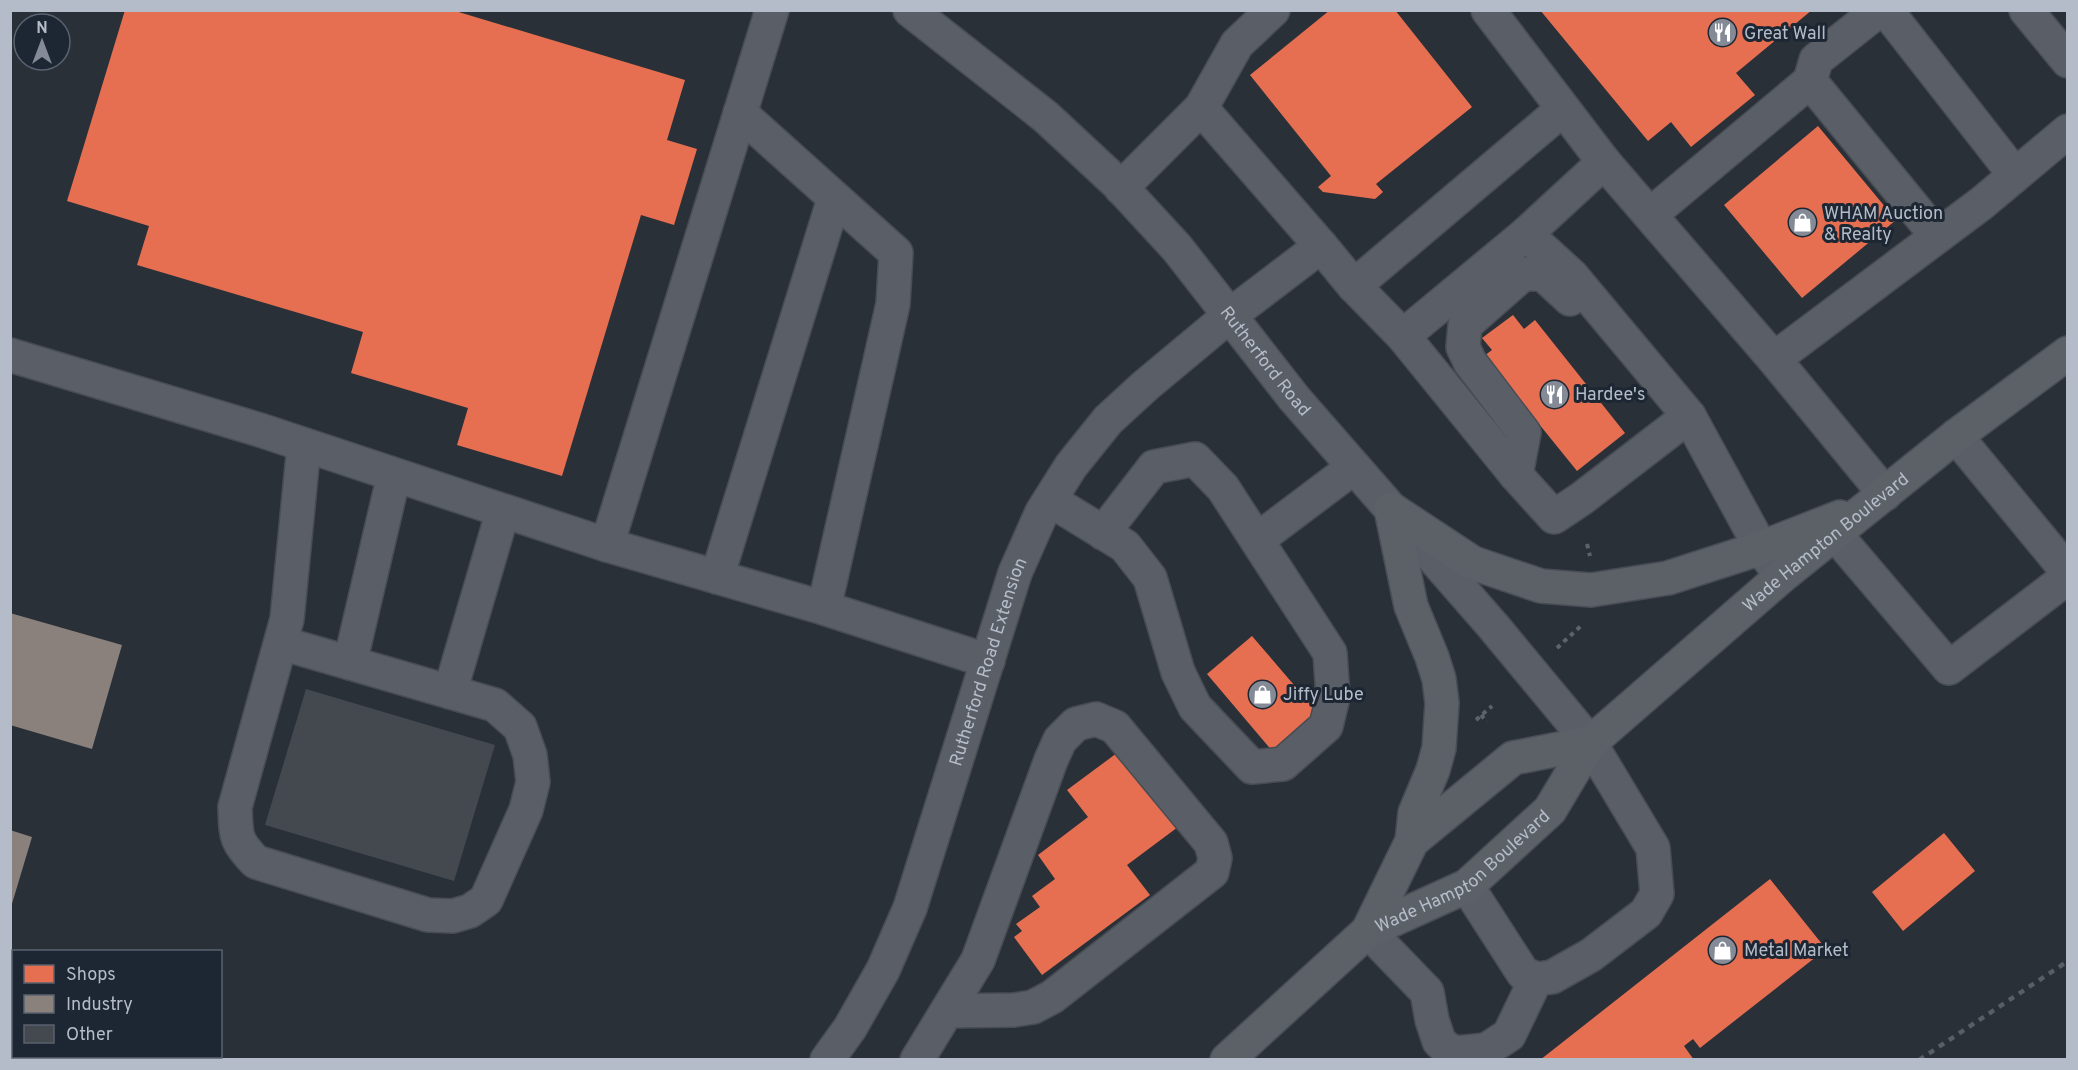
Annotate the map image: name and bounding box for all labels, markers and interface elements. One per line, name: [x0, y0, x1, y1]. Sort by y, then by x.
north arrow: [12, 12, 72, 72]
restaurant icon: Great Wall: [1707, 17, 1739, 49]
text: N: [36, 19, 48, 39]
place label: Great Wall: [1744, 23, 1826, 46]
place label: WHAM Auction & Realty: [1824, 203, 1943, 247]
shop icon: WHAM Auction & Realty: [1787, 207, 1819, 239]
street label: Rutherford Road: [1214, 302, 1315, 422]
restaurant icon: Hardee's: [1538, 378, 1570, 410]
place label: Hardee's: [1575, 384, 1645, 407]
street label: Wade Hampton Boulevard: [1738, 468, 1914, 618]
street label: Rutherford Road Extension: [945, 554, 1033, 769]
shop icon: Jiffy Lube: [1246, 678, 1278, 710]
place label: Jiffy Lube: [1283, 684, 1364, 707]
street label: Wade Hampton Boulevard: [1372, 806, 1556, 939]
shop icon: Metal Market: [1707, 934, 1739, 966]
place label: Metal Market: [1744, 940, 1849, 963]
legend: [12, 950, 222, 1058]
text: Shops: [66, 964, 116, 987]
text: Industry: [66, 994, 133, 1017]
text: Other: [66, 1024, 113, 1047]

